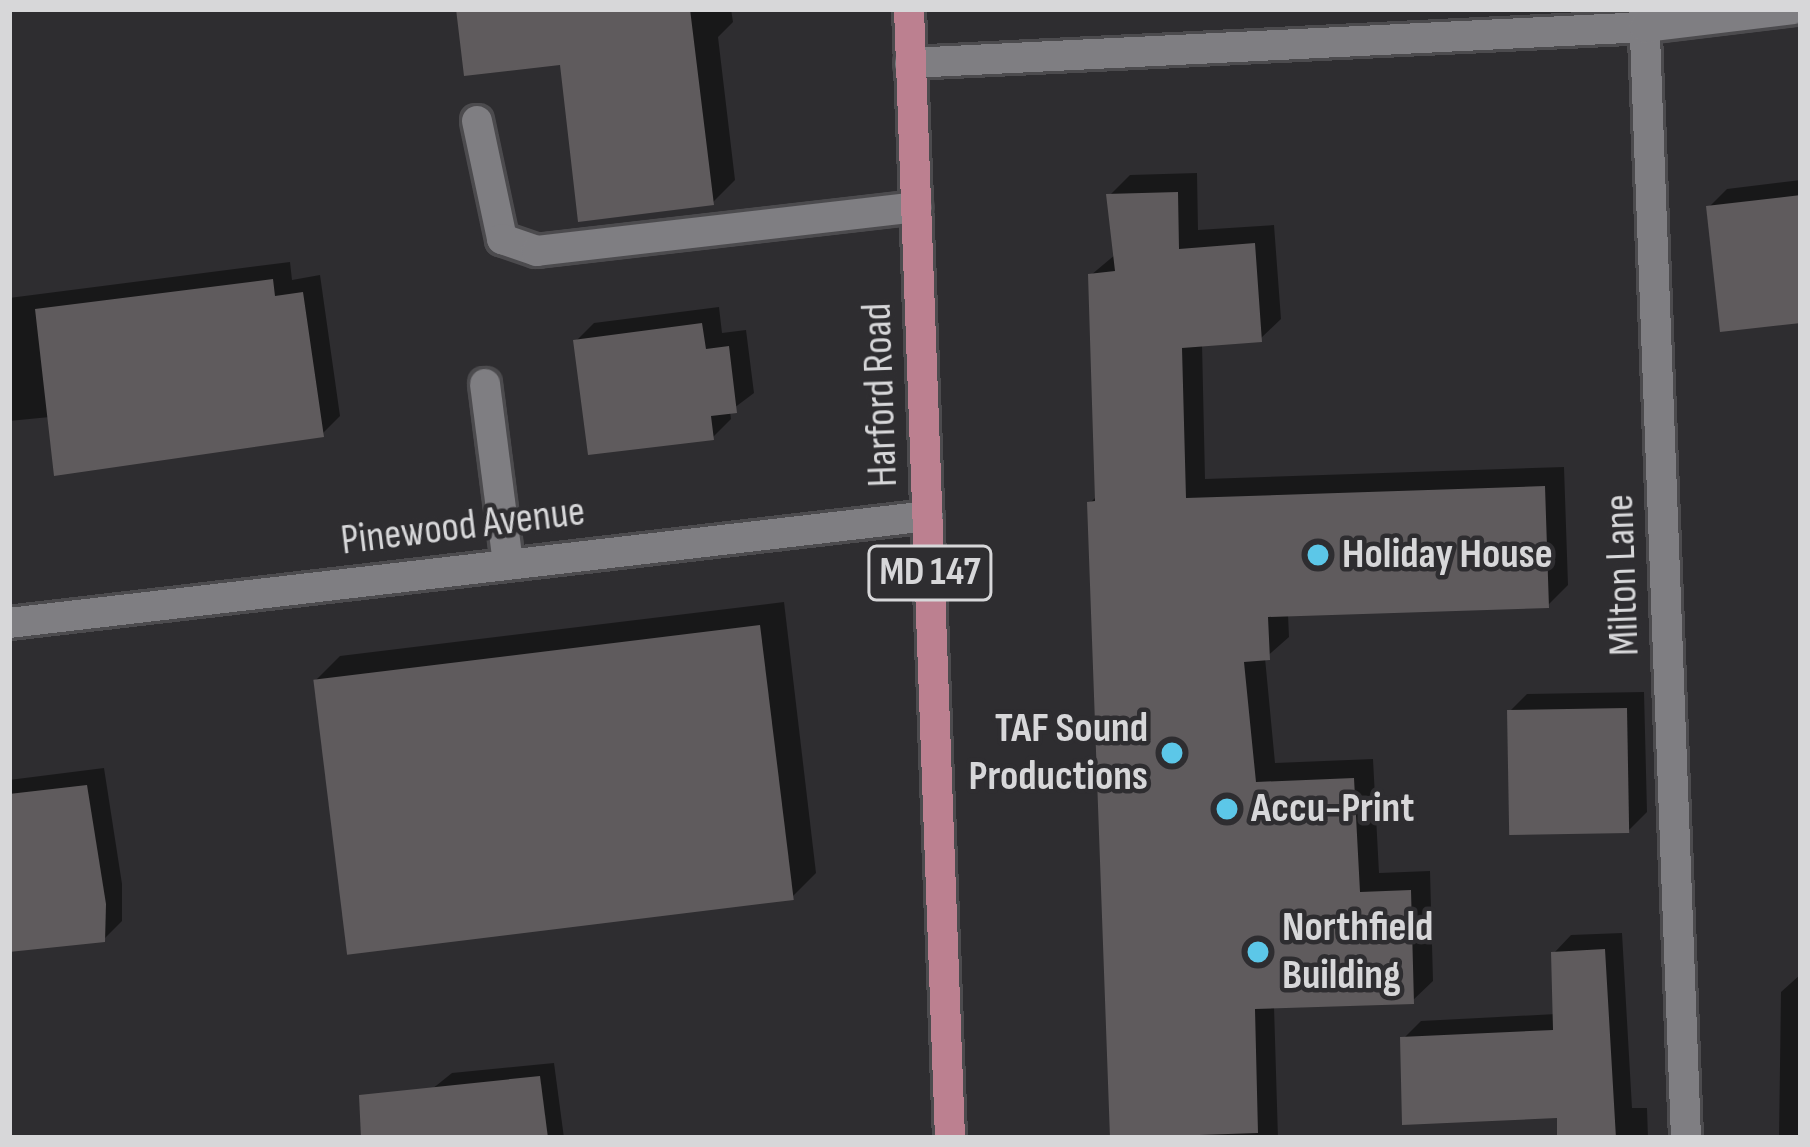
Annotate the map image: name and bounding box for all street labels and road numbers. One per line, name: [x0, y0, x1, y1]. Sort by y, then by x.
street label: Harford Road: [853, 302, 909, 488]
street label: Pinewood Avenue: [338, 487, 588, 567]
street label: Milton Lane: [1595, 493, 1651, 657]
road number: MD 147: [867, 540, 993, 606]

